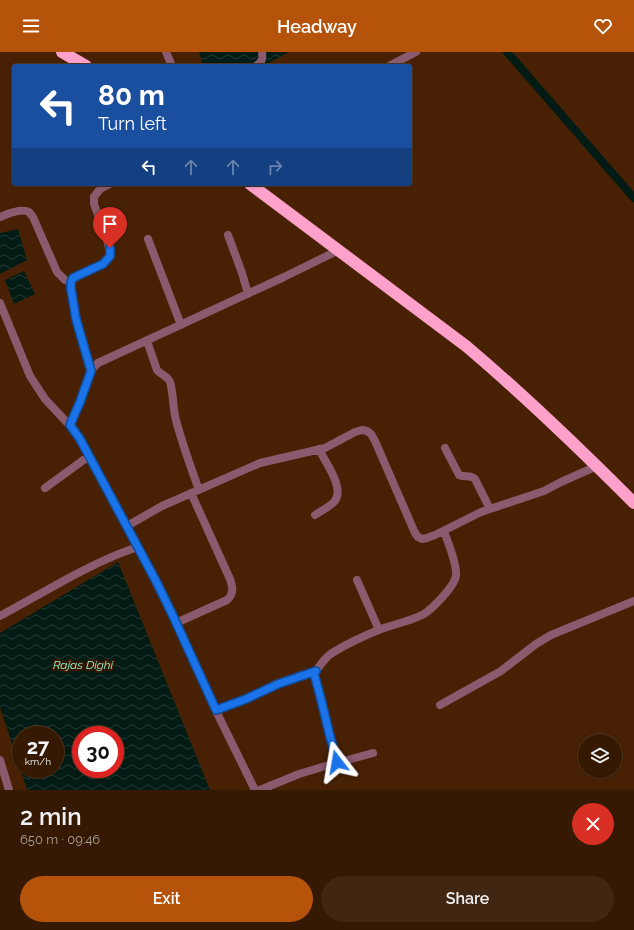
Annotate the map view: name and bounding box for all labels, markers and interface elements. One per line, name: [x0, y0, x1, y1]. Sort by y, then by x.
icon: menu: [20, 15, 42, 37]
icon: heart: [592, 15, 614, 37]
text: Headway: [277, 16, 357, 37]
text: 80 m: [98, 79, 165, 112]
icon: left: [32, 80, 84, 132]
text: Turn left: [98, 113, 167, 134]
icon: left: [138, 156, 160, 178]
icon: ahead: [180, 156, 202, 178]
icon: ahead: [222, 156, 244, 178]
icon: right: [264, 156, 286, 178]
pin: [93, 207, 127, 248]
icon: arrive: [99, 213, 121, 235]
water label: Rajas Dighi: [53, 658, 114, 672]
speed limit sign: 30: [72, 726, 124, 778]
map controls: [578, 734, 622, 778]
button: layers: [578, 734, 622, 778]
text: 27: [27, 735, 49, 759]
position arrow: [316, 741, 358, 783]
text: km/h: [25, 756, 51, 767]
text: 2 min: [20, 802, 82, 831]
button: close: [572, 803, 614, 845]
text: 650 m · 09:46: [20, 832, 100, 847]
button: Exit: [20, 876, 313, 922]
button: Share: [321, 876, 614, 922]

